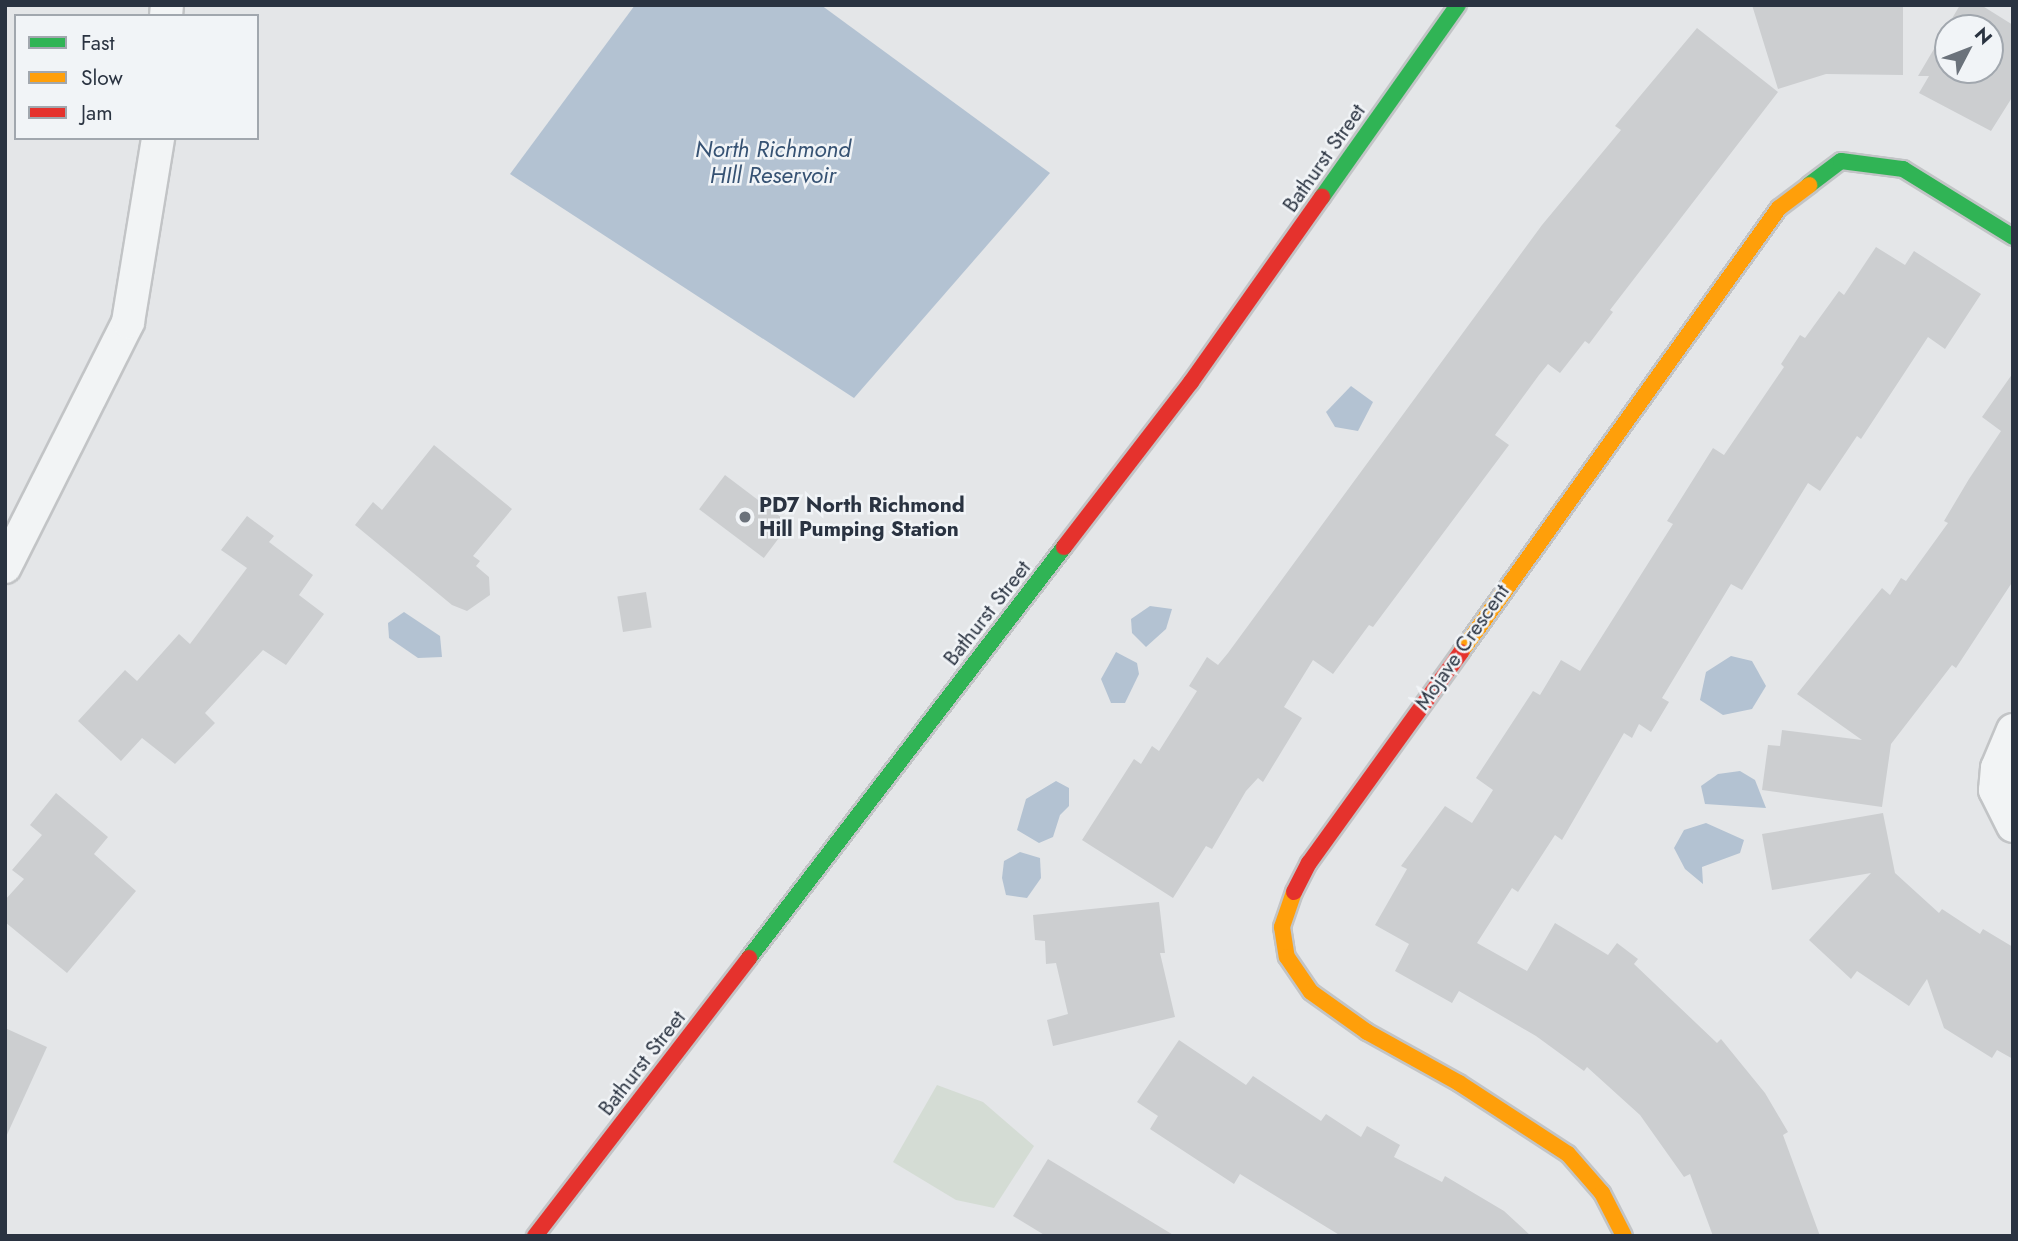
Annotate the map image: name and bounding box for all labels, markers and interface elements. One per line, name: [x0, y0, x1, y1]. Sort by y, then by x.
legend: [14, 14, 259, 140]
north arrow: [1934, 14, 2004, 84]
text: N: [1968, 21, 1999, 51]
text: Fast: [81, 28, 114, 58]
text: Slow: [81, 63, 123, 93]
text: Jam: [81, 98, 113, 128]
street label: Bathurst Street: [1278, 99, 1370, 217]
water label: North Richmond HIll Reservoir: [695, 135, 851, 189]
place label: PD7 North Richmond Hill Pumping Station: [759, 492, 965, 542]
marker: PD7 North Richmond Hill Pumping Station: [737, 509, 753, 525]
street label: Bathurst Street: [938, 556, 1036, 670]
street label: Mojave Crescent: [1409, 579, 1515, 715]
street label: Bathurst Street: [593, 1006, 691, 1120]

